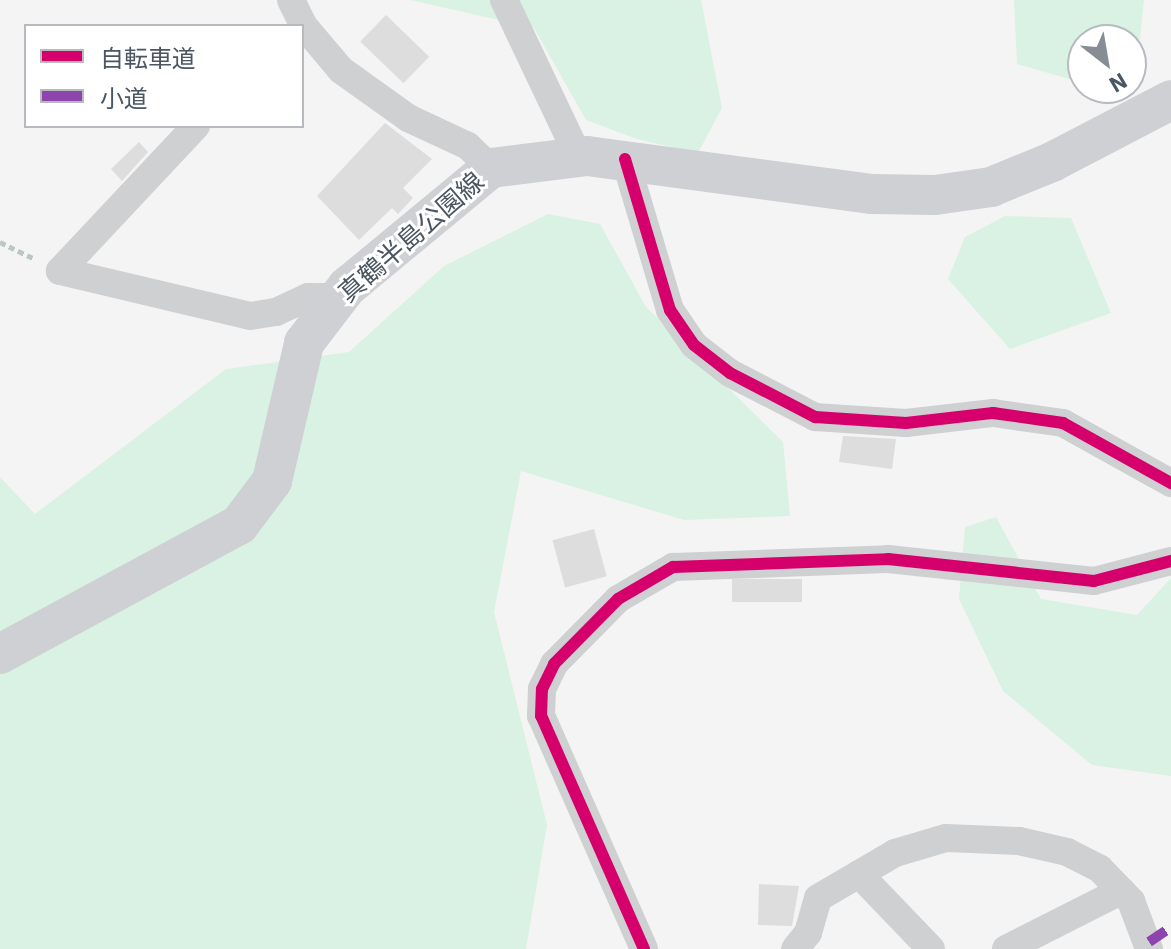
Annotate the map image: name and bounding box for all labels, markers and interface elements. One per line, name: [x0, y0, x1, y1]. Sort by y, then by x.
legend: [24, 24, 304, 128]
north arrow: [1067, 24, 1147, 104]
text: 自転車道: [100, 42, 196, 74]
text: N: [1104, 67, 1133, 100]
text: 小道: [100, 82, 148, 114]
street label: 真鶴半島公園線: [332, 166, 490, 308]

